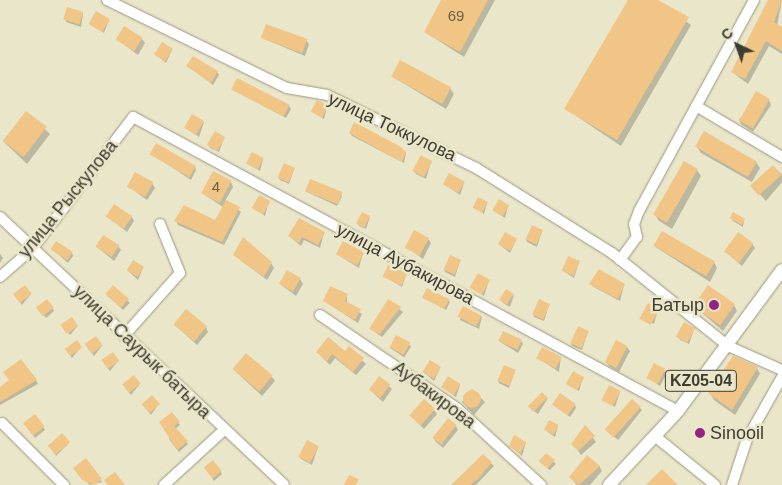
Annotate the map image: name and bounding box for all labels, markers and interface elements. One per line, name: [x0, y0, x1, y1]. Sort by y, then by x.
house number: 69: [448, 7, 464, 25]
north arrow: [712, 20, 762, 70]
text: С: [718, 25, 736, 43]
street label: улица Токкулова: [325, 88, 459, 166]
street label: улица Рыскулова: [14, 136, 122, 262]
house number: 4: [212, 178, 220, 196]
street label: улица Аубакирова: [333, 219, 477, 309]
street label: улица Саурык батыра: [69, 281, 215, 423]
place label: Батыр: [651, 294, 704, 316]
marker: Батыр: [708, 299, 720, 311]
street label: Аубакирова: [388, 357, 480, 433]
road number: KZ05-04: [665, 368, 737, 394]
place label: Sinooil: [710, 422, 764, 444]
marker: Sinooil: [694, 427, 706, 439]

